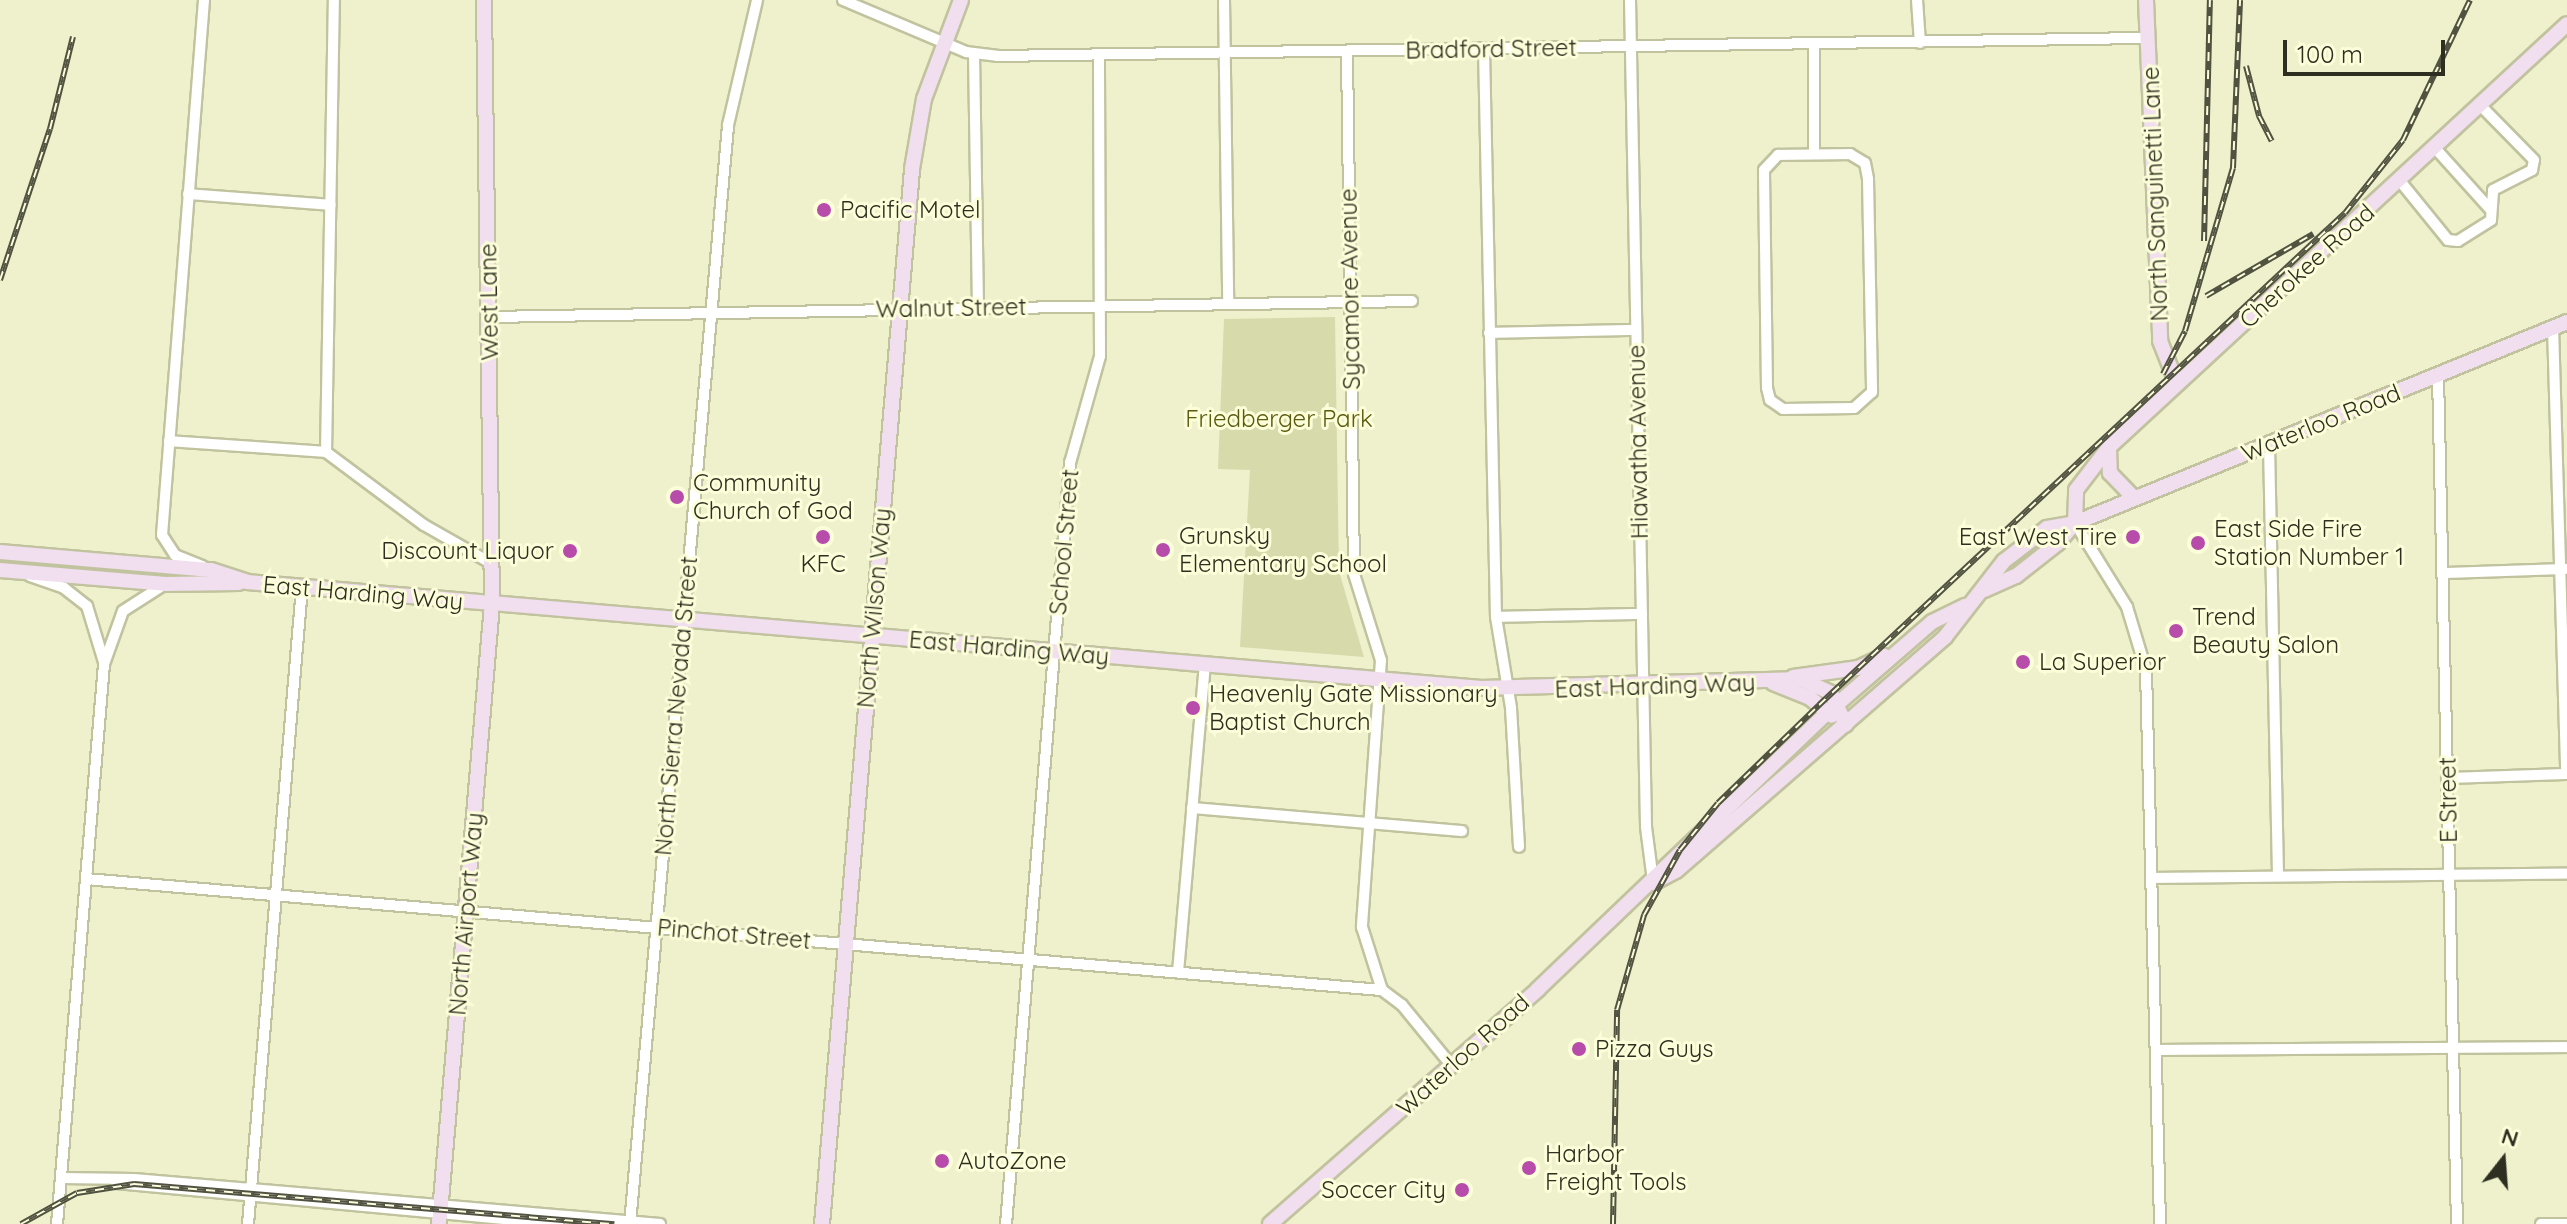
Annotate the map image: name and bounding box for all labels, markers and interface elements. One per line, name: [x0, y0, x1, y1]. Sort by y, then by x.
scale bar: [2287, 24, 2449, 74]
street label: Bradford Street: [1405, 33, 1577, 65]
text: 100 m: [2297, 39, 2363, 69]
street label: North Sanguinetti Lane: [2136, 66, 2174, 322]
street label: Sycamore Avenue: [1334, 188, 1366, 390]
place label: Pacific Motel: [840, 196, 980, 224]
street label: Cherokee Road: [2234, 198, 2380, 334]
marker: Pacific Motel: [815, 201, 833, 219]
street label: West Lane: [474, 243, 504, 361]
street label: Walnut Street: [875, 292, 1027, 324]
street label: Hiawatha Avenue: [1622, 345, 1654, 539]
street label: Waterloo Road: [2237, 378, 2405, 468]
park label: Friedberger Park: [1185, 405, 1373, 433]
street label: School Street: [1043, 468, 1085, 616]
place label: Community Church of God: [693, 469, 853, 525]
marker: Community Church of God: [668, 488, 686, 506]
street label: North Wilson Way: [851, 507, 897, 709]
place label: East Side Fire Station Number 1: [2214, 515, 2404, 571]
place label: Grunsky Elementary School: [1179, 522, 1387, 578]
place label: East West Tire: [1959, 523, 2117, 551]
marker: KFC: [814, 528, 832, 546]
marker: East West Tire: [2124, 528, 2142, 546]
marker: East Side Fire Station Number 1: [2189, 534, 2207, 552]
place label: Discount Liquor: [381, 537, 554, 565]
marker: Grunsky Elementary School: [1154, 541, 1172, 559]
marker: Discount Liquor: [561, 542, 579, 560]
place label: KFC: [800, 550, 846, 578]
street label: North Sierra Nevada Street: [649, 555, 703, 857]
street label: East Harding Way: [262, 570, 464, 616]
place label: Trend Beauty Salon: [2192, 603, 2339, 659]
marker: Trend Beauty Salon: [2167, 622, 2185, 640]
street label: East Harding Way: [908, 625, 1110, 671]
place label: La Superior: [2039, 648, 2166, 676]
marker: La Superior: [2014, 653, 2032, 671]
street label: East Harding Way: [1554, 668, 1756, 704]
place label: Heavenly Gate Missionary Baptist Church: [1209, 680, 1498, 736]
marker: Heavenly Gate Missionary Baptist Church: [1184, 699, 1202, 717]
street label: E Street: [2433, 757, 2463, 843]
street label: North Airport Way: [443, 811, 489, 1017]
street label: Pinchot Street: [656, 913, 812, 955]
street label: Waterloo Road: [1391, 988, 1535, 1122]
place label: Pizza Guys: [1595, 1035, 1714, 1063]
marker: Pizza Guys: [1570, 1040, 1588, 1058]
north arrow: [2463, 1120, 2543, 1200]
text: N: [2498, 1121, 2522, 1153]
place label: Harbor Freight Tools: [1545, 1140, 1686, 1196]
place label: AutoZone: [958, 1147, 1066, 1175]
marker: AutoZone: [933, 1152, 951, 1170]
marker: Harbor Freight Tools: [1520, 1159, 1538, 1177]
place label: Soccer City: [1321, 1176, 1446, 1204]
marker: Soccer City: [1453, 1181, 1471, 1199]

